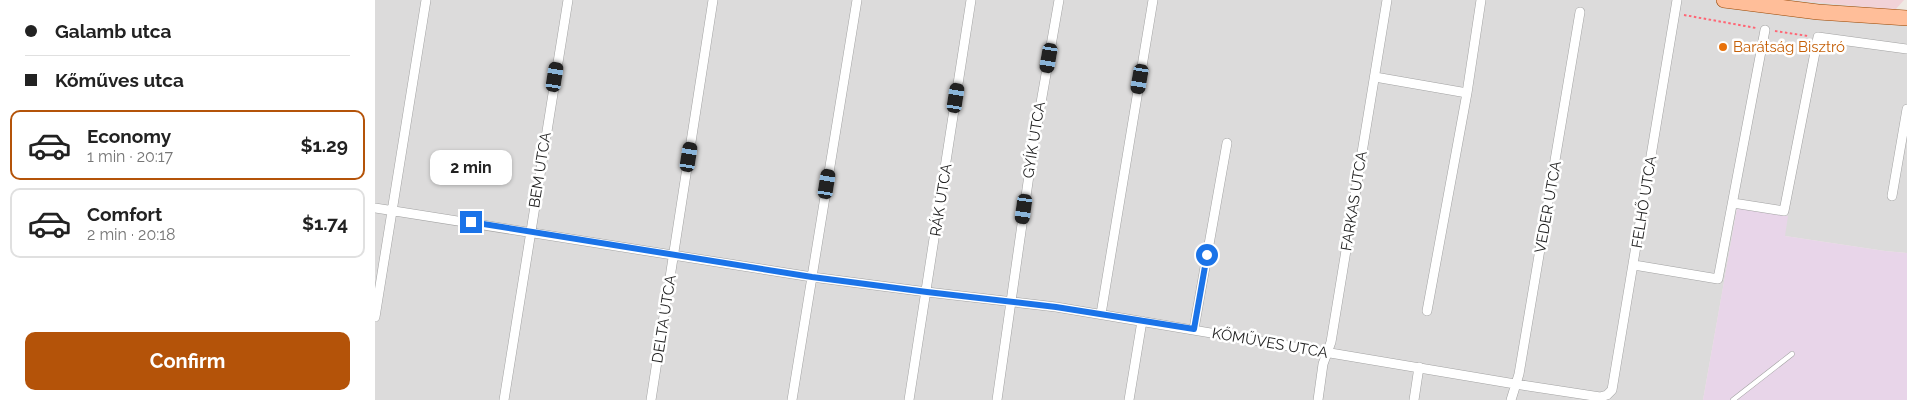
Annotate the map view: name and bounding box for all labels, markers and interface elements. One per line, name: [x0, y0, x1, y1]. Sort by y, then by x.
text: Galamb utca: [55, 20, 171, 42]
place label: Barátság Bisztró: [1733, 38, 1845, 56]
marker: Barátság Bisztró: [1717, 41, 1729, 53]
car: [1039, 42, 1058, 74]
car: [545, 61, 564, 93]
car: [1130, 63, 1149, 95]
text: Kőműves utca: [55, 69, 184, 91]
car: [946, 82, 965, 114]
street label: GYÍK UTCA: [1019, 100, 1049, 180]
icon: car: [27, 123, 72, 168]
text: Economy: [87, 125, 171, 147]
street label: BEM UTCA: [525, 131, 555, 209]
text: $1.29: [300, 134, 348, 156]
car: [679, 141, 698, 173]
text: 1 min · 20:17: [87, 147, 173, 166]
callout: 2 min: [430, 150, 512, 184]
street label: FARKAS UTCA: [1337, 150, 1371, 252]
street label: FELHŐ UTCA: [1628, 155, 1660, 249]
text: 2 min: [450, 158, 492, 177]
street label: VEDER UTCA: [1531, 160, 1565, 254]
street label: RÁK UTCA: [926, 162, 956, 238]
car: [817, 168, 836, 200]
car: [1014, 193, 1033, 225]
icon: car: [27, 201, 72, 246]
text: Comfort: [87, 203, 162, 225]
route end: [460, 211, 482, 233]
text: $1.74: [302, 212, 348, 234]
text: 2 min · 20:18: [87, 225, 176, 244]
route start: [1196, 244, 1218, 266]
street label: DELTA UTCA: [648, 274, 680, 364]
street label: KŐMŰVES UTCA: [1211, 324, 1329, 362]
button: Confirm: [25, 332, 350, 390]

